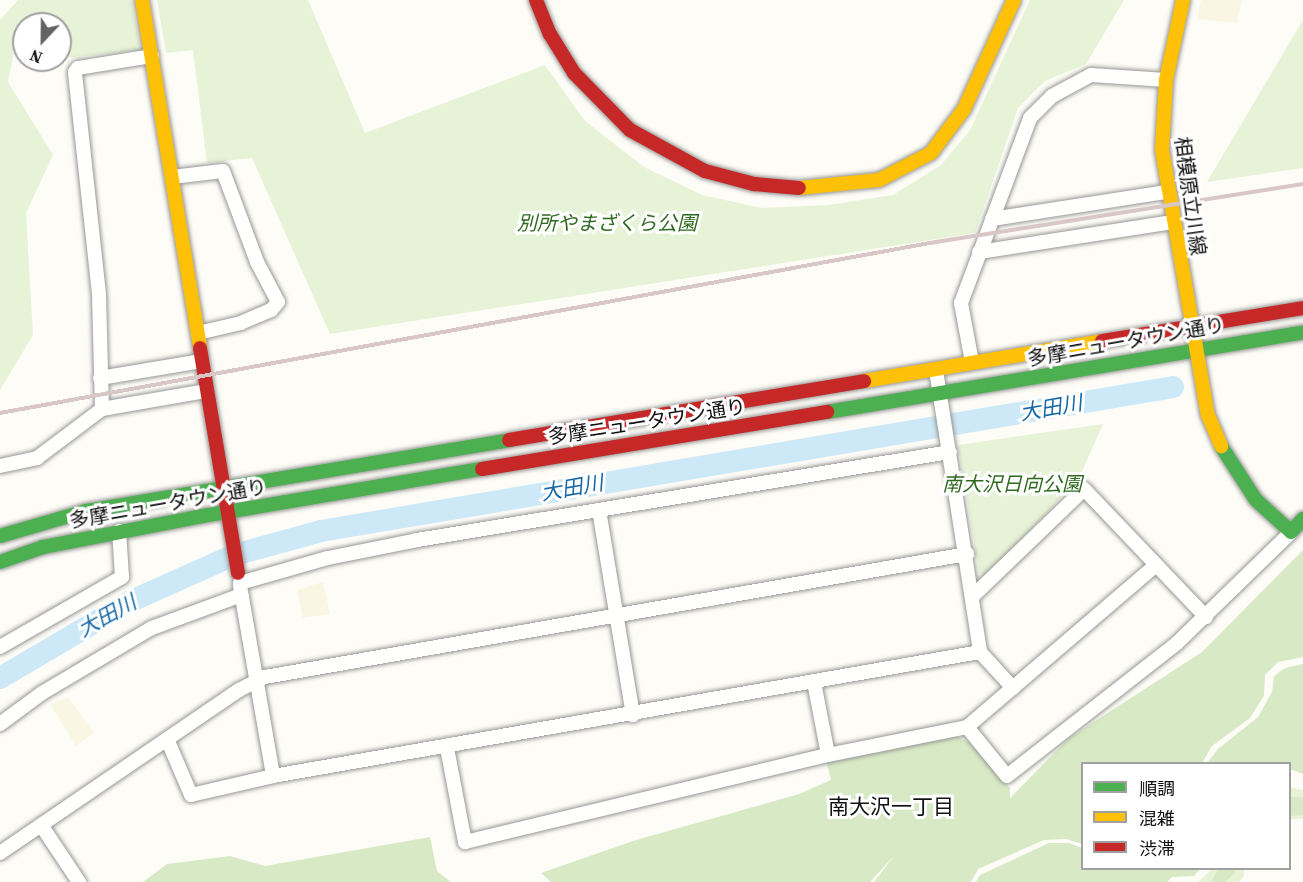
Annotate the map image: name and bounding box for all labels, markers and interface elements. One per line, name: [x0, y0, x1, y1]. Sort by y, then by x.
north arrow: [12, 12, 72, 72]
text: N: [26, 44, 46, 69]
street label: 相模原立川線: [1170, 135, 1210, 257]
park label: 別所やまざくら公園: [517, 211, 697, 235]
street label: 多摩ニュータウン通り: [1025, 313, 1227, 371]
water label: 大田川: [1018, 390, 1084, 426]
street label: 多摩ニュータウン通り: [546, 395, 748, 449]
water label: 大田川: [539, 470, 605, 506]
park label: 南大沢日向公園: [942, 472, 1082, 496]
street label: 多摩ニュータウン通り: [67, 475, 269, 533]
water label: 大田川: [73, 590, 141, 642]
legend: [1081, 762, 1291, 870]
text: 順調: [1139, 776, 1175, 801]
district label: 南大沢一丁目: [828, 794, 954, 820]
text: 混雑: [1139, 806, 1175, 831]
text: 渋滞: [1139, 836, 1175, 861]

